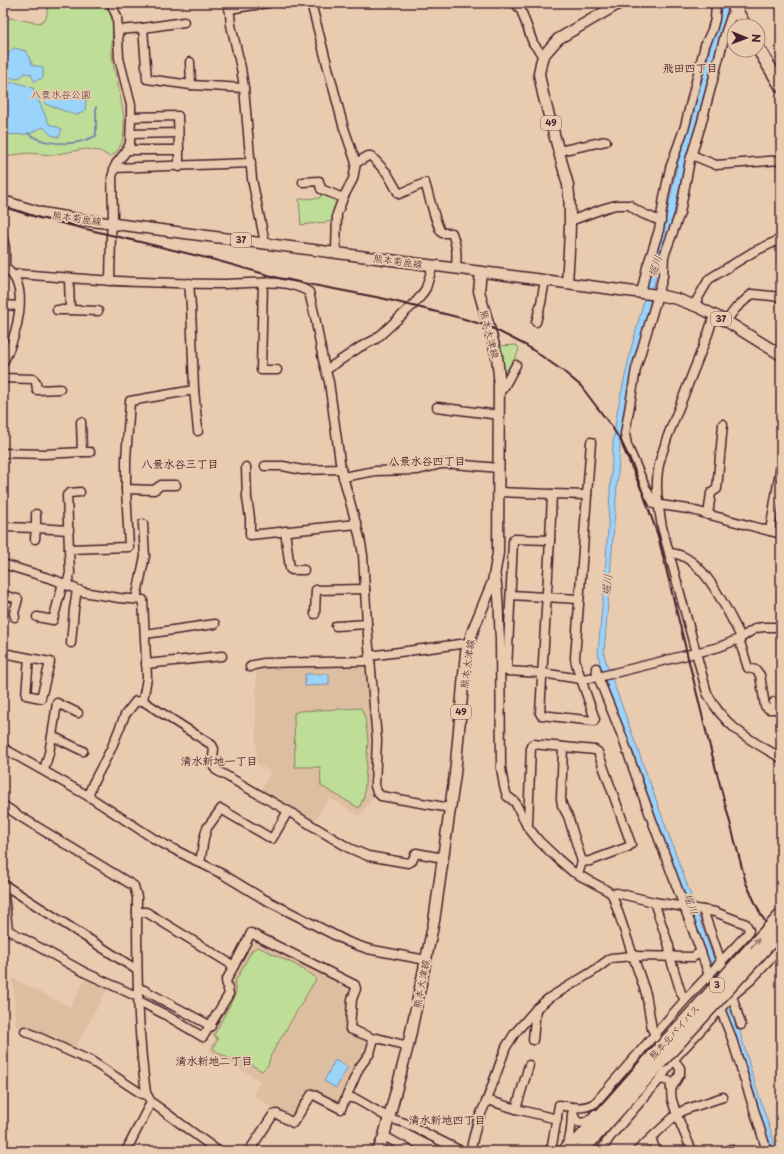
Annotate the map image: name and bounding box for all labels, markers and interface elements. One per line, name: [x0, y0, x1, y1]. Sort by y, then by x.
north arrow: [726, 18, 766, 58]
text: N: [748, 34, 765, 43]
district label: 飛田四丁目: [663, 59, 718, 76]
park label: 八景水谷公園: [31, 86, 91, 101]
road number: 49: [541, 116, 561, 130]
street label: 熊本菊鹿線: [51, 207, 103, 228]
road number: 37: [231, 233, 251, 247]
street label: 熊本菊鹿線: [372, 250, 424, 271]
water label: 堀川: [643, 253, 666, 279]
street label: 熊本大津線: [477, 308, 504, 360]
road number: 37: [711, 312, 731, 326]
district label: 八景水谷四丁目: [389, 452, 466, 469]
district label: 八景水谷三丁目: [142, 455, 219, 472]
water label: 堀川: [597, 573, 616, 597]
street label: 熊本大津線: [456, 638, 477, 690]
road number: 49: [451, 705, 471, 719]
district label: 清水新地一丁目: [181, 752, 258, 769]
water label: 堀川: [680, 891, 703, 917]
one-way arrow: [750, 938, 760, 948]
street label: 熊本大津線: [408, 958, 433, 1010]
road number: 3: [710, 978, 724, 992]
street label: 熊本北バイパス: [645, 1001, 703, 1063]
district label: 清水新地二丁目: [176, 1052, 253, 1069]
district label: 清水新地四丁目: [409, 1111, 486, 1128]

